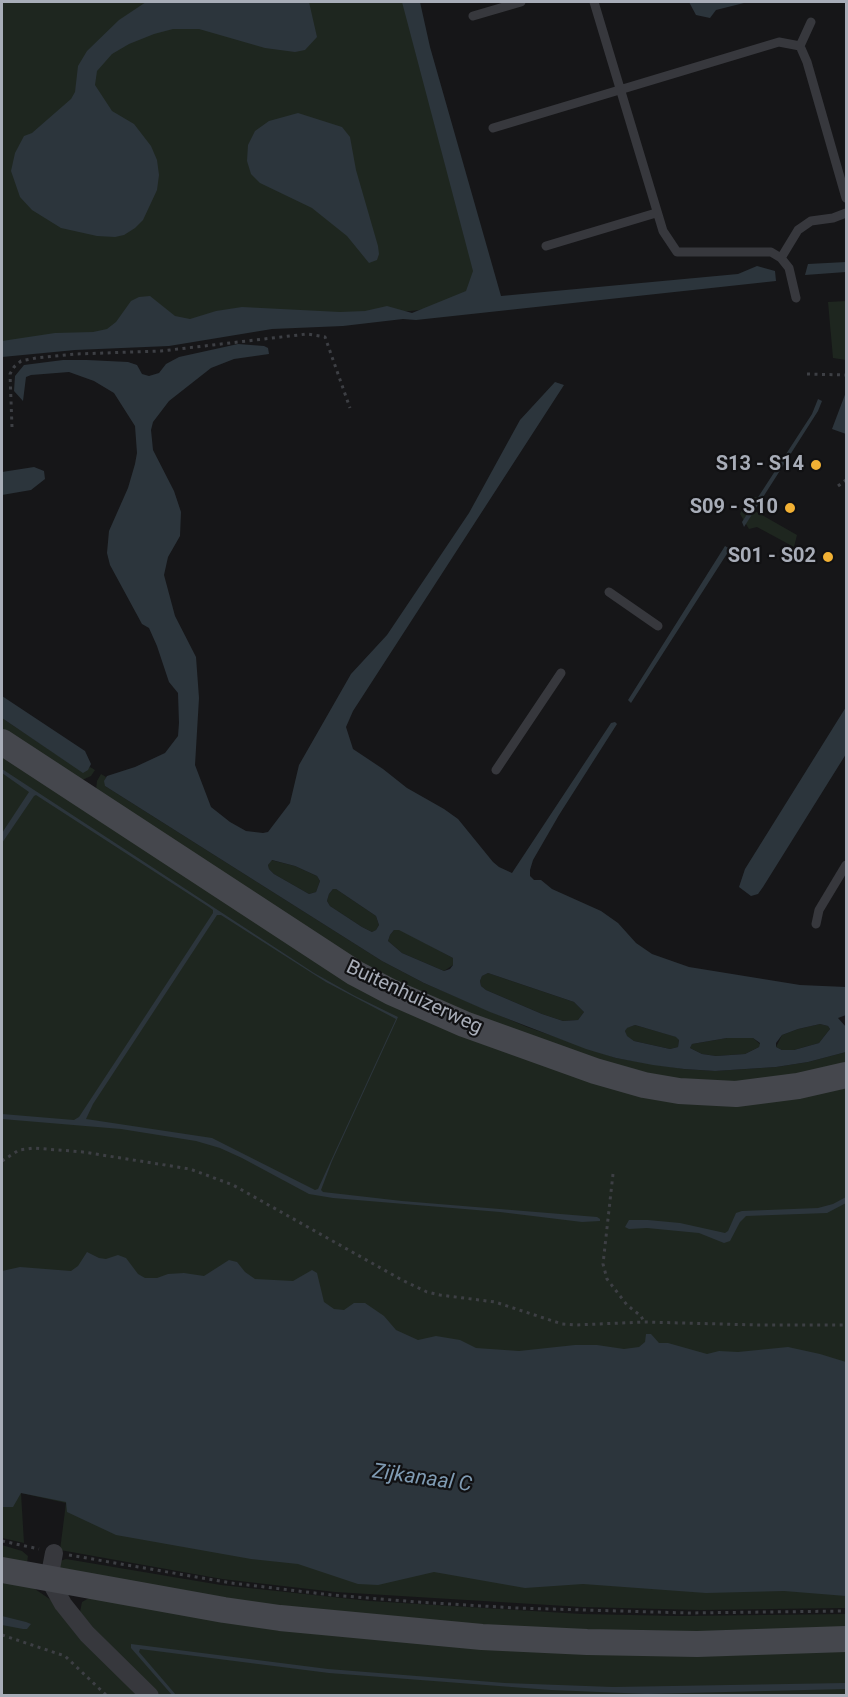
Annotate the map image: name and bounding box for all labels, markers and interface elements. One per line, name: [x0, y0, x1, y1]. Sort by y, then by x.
place label: S13 - S14: [716, 453, 804, 477]
marker: S13 - S14: [809, 458, 823, 472]
place label: S09 - S10: [690, 496, 778, 520]
marker: S09 - S10: [783, 501, 797, 515]
place label: S01 - S02: [728, 545, 816, 569]
marker: S01 - S02: [821, 550, 835, 564]
street label: Buitenhuizerweg: [342, 956, 486, 1040]
water label: Zijkanaal C: [371, 1460, 473, 1498]

